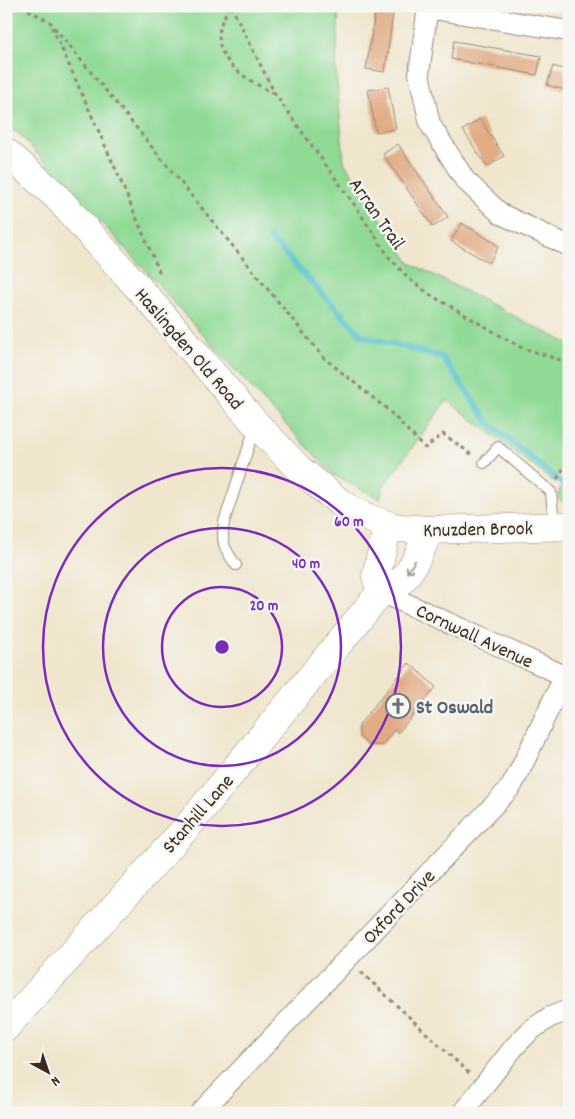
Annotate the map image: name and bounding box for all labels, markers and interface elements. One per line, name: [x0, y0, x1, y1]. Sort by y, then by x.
street label: Arran Trail: [341, 173, 411, 257]
street label: Haslingden Old Road: [127, 283, 249, 417]
text: 60 m: [334, 512, 364, 534]
street label: Knuzden Brook: [423, 516, 533, 546]
text: 40 m: [292, 554, 320, 576]
one-way arrow: [406, 559, 416, 573]
text: 20 m: [250, 596, 278, 618]
street label: Cornwall Avenue: [410, 598, 537, 677]
centre of rings: [213, 638, 231, 656]
church icon: St Oswald: [385, 693, 411, 719]
place label: St Oswald: [416, 695, 493, 723]
street label: Stanhill Lane: [157, 769, 242, 861]
street label: Oxford Drive: [357, 864, 443, 952]
north arrow: [22, 1046, 72, 1096]
text: N: [46, 1071, 64, 1090]

